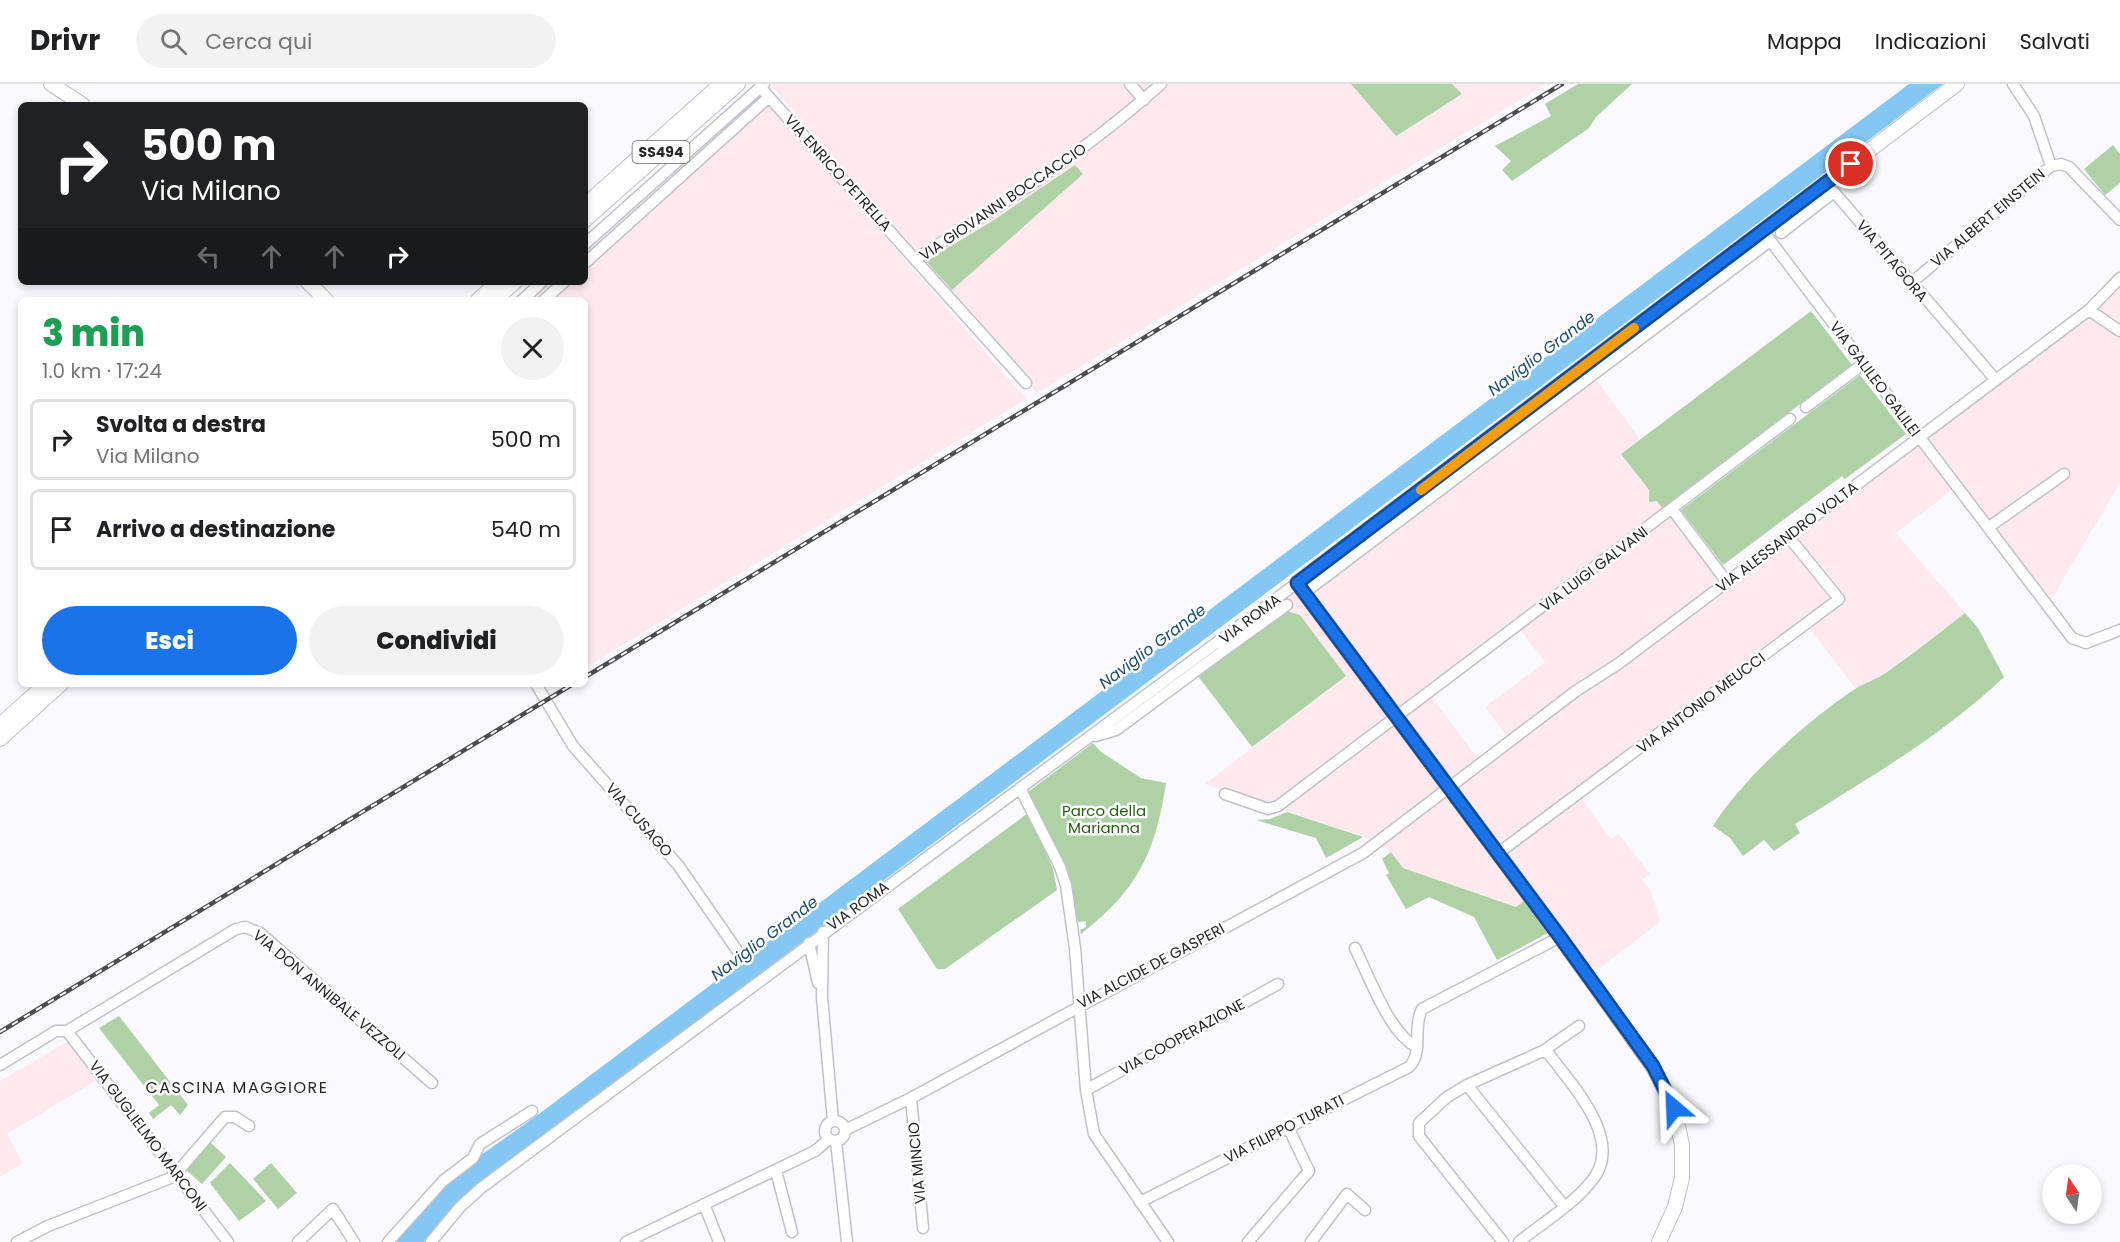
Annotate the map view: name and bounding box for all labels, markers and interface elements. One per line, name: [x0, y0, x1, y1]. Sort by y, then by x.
search box: [136, 14, 556, 68]
text: Drivr: [30, 21, 100, 60]
icon: search: [157, 25, 190, 58]
text: Cerca qui: [205, 26, 312, 57]
text: Mappa: [1767, 27, 1842, 56]
text: Indicazioni: [1875, 27, 1987, 56]
text: Salvati: [2020, 27, 2090, 56]
street label: VIA ENRICO PETRELLA: [780, 110, 897, 236]
text: 500 m: [141, 116, 276, 175]
icon: right: [42, 126, 120, 204]
street label: VIA GIOVANNI BOCCACCIO: [915, 138, 1090, 265]
pin: [1825, 138, 1876, 189]
road number: SS494: [632, 141, 690, 163]
icon: arrive: [1834, 147, 1867, 180]
street label: VIA ALBERT EINSTEIN: [1926, 163, 2049, 272]
text: Via Milano: [141, 172, 281, 209]
street label: VIA PITAGORA: [1852, 215, 1933, 306]
icon: left: [192, 240, 225, 273]
icon: ahead: [255, 240, 288, 273]
icon: ahead: [318, 240, 351, 273]
icon: right: [381, 240, 414, 273]
water label: Naviglio Grande: [1483, 305, 1600, 401]
text: 3 min: [42, 308, 145, 359]
button: close: [501, 317, 564, 380]
street label: VIA GALILEO GALILEI: [1825, 317, 1926, 441]
text: 1.0 km · 17:24: [42, 357, 162, 385]
text: Svolta a destra: [96, 409, 266, 440]
icon: right: [45, 423, 78, 456]
text: 500 m: [491, 424, 561, 455]
text: Via Milano: [96, 442, 199, 470]
street label: VIA ALESSANDRO VOLTA: [1711, 476, 1862, 597]
icon: arrive: [45, 513, 78, 546]
text: Arrivo a destinazione: [96, 514, 335, 545]
text: 540 m: [491, 514, 561, 545]
street label: VIA LUIGI GALVANI: [1535, 521, 1652, 616]
street label: VIA ROMA: [1215, 589, 1285, 649]
water label: Naviglio Grande: [1094, 598, 1211, 694]
button: Esci: [42, 606, 297, 675]
button: Condividi: [309, 606, 564, 675]
street label: VIA ANTONIO MEUCCI: [1632, 647, 1769, 758]
street label: VIA CUSAGO: [601, 778, 678, 861]
park label: Parco della Marianna: [1062, 800, 1146, 838]
street label: VIA ROMA: [822, 876, 893, 935]
water label: Naviglio Grande: [706, 890, 823, 986]
street label: VIA ALCIDE DE GASPERI: [1073, 918, 1228, 1013]
street label: VIA DON ANNIBALE VEZZOLI: [249, 924, 410, 1065]
street label: VIA COOPERAZIONE: [1115, 993, 1248, 1080]
street label: VIA GUGLIELMO MARCONI: [85, 1056, 212, 1216]
district label: CASCINA MAGGIORE: [145, 1076, 329, 1099]
position arrow: [1642, 1076, 1706, 1140]
street label: VIA FILIPPO TURATI: [1220, 1089, 1347, 1168]
street label: VIA MINCIO: [902, 1121, 931, 1205]
north arrow: [2042, 1164, 2102, 1224]
map controls: [2042, 1164, 2102, 1224]

